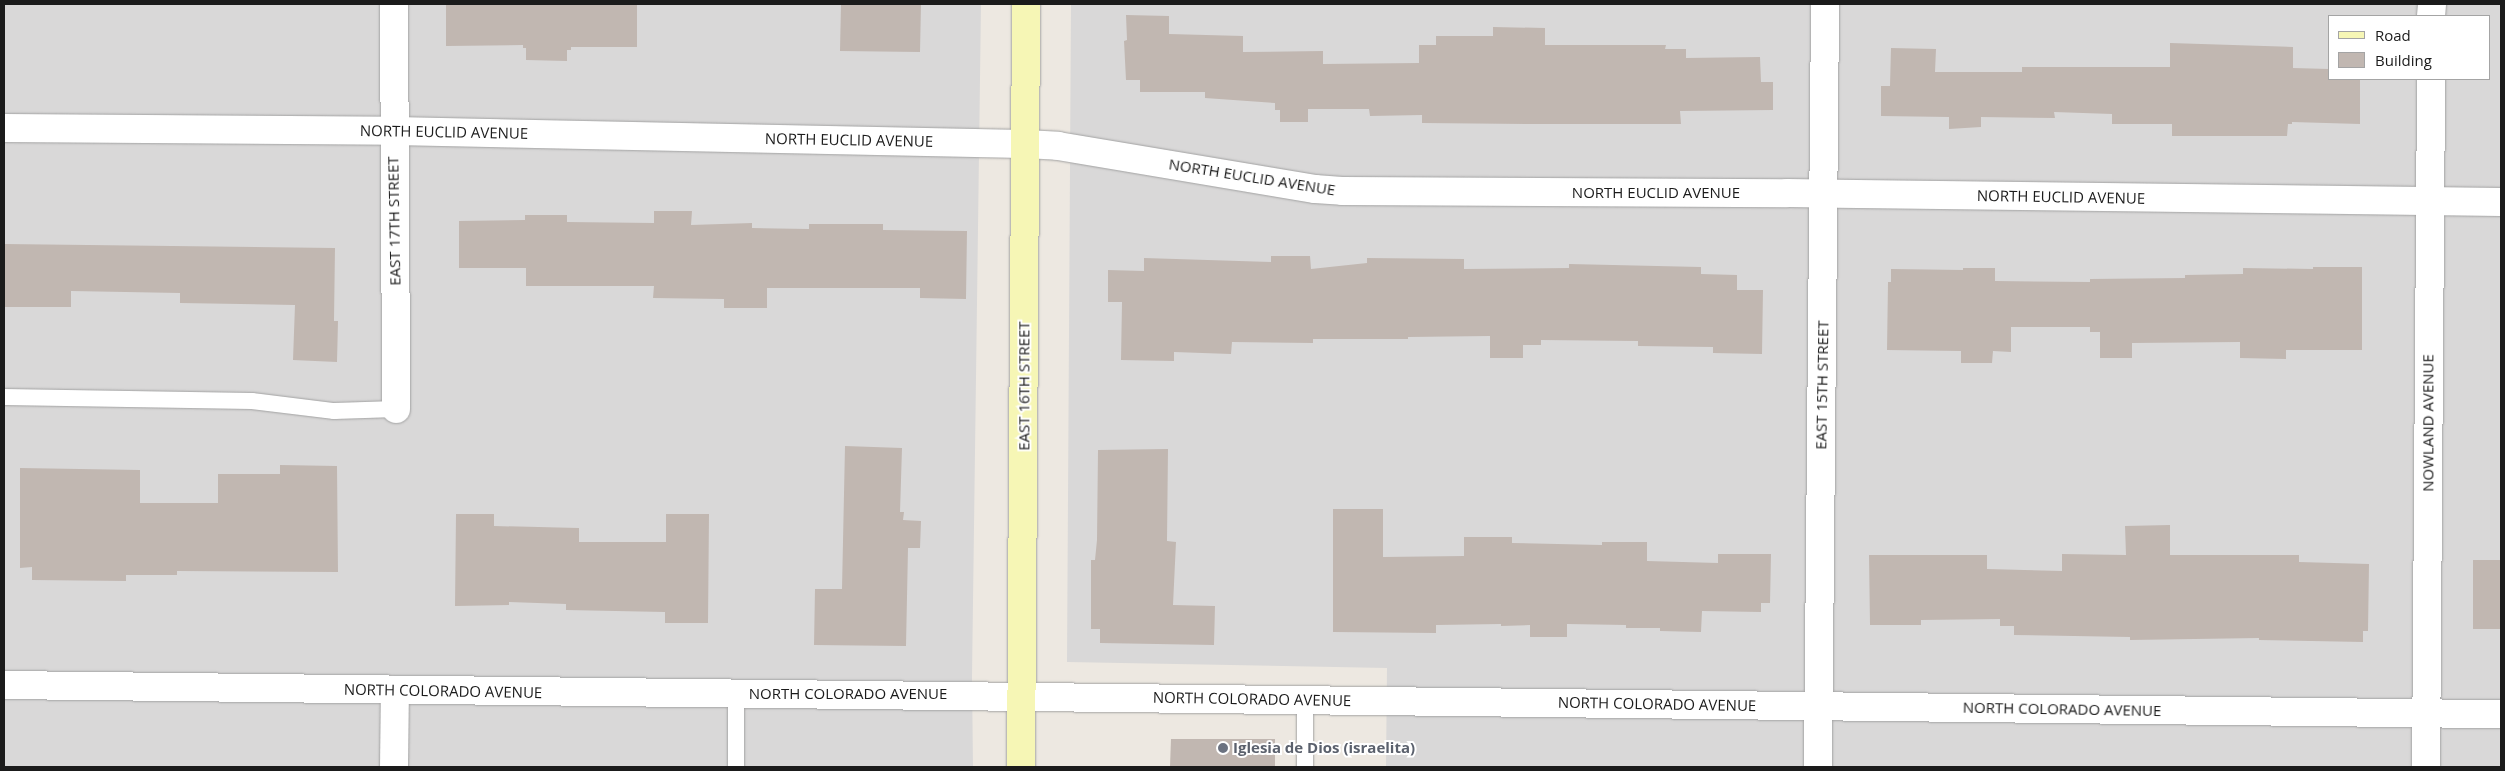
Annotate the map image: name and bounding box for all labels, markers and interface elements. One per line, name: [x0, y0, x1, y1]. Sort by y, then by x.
legend: [2328, 15, 2490, 80]
text: Road: [2375, 25, 2411, 45]
text: Building: [2375, 50, 2432, 70]
street label: NORTH EUCLID AVENUE: [360, 122, 528, 142]
street label: NORTH EUCLID AVENUE: [765, 130, 933, 150]
street label: NORTH EUCLID AVENUE: [1167, 155, 1337, 199]
street label: EAST 17TH STREET: [384, 156, 404, 286]
street label: NORTH EUCLID AVENUE: [1572, 184, 1740, 202]
street label: NORTH EUCLID AVENUE: [1977, 187, 2145, 207]
street label: EAST 15TH STREET: [1812, 320, 1832, 450]
street label: EAST 16TH STREET: [1015, 321, 1033, 451]
street label: NOWLAND AVENUE: [2419, 354, 2437, 492]
street label: NORTH COLORADO AVENUE: [344, 680, 542, 702]
street label: NORTH COLORADO AVENUE: [749, 685, 947, 703]
street label: NORTH COLORADO AVENUE: [1153, 688, 1351, 710]
street label: NORTH COLORADO AVENUE: [1558, 693, 1756, 715]
street label: NORTH COLORADO AVENUE: [1963, 698, 2161, 720]
place label: Iglesia de Dios (israelita): [1233, 739, 1415, 757]
marker: Iglesia de Dios (israelita): [1217, 742, 1229, 754]

